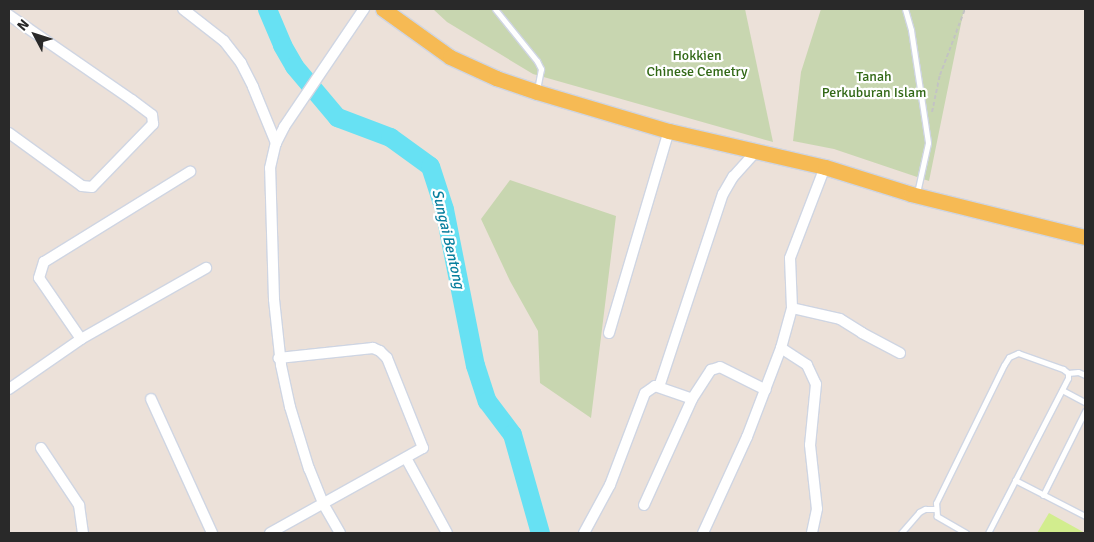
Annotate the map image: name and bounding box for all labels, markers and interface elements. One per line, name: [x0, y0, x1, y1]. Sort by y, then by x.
north arrow: [10, 10, 60, 60]
text: N: [13, 16, 33, 34]
park label: Hokkien Chinese Cemetry: [646, 48, 748, 80]
park label: Tanah Perkuburan Islam: [822, 69, 926, 102]
water label: Sungai Bentong: [428, 188, 468, 290]

